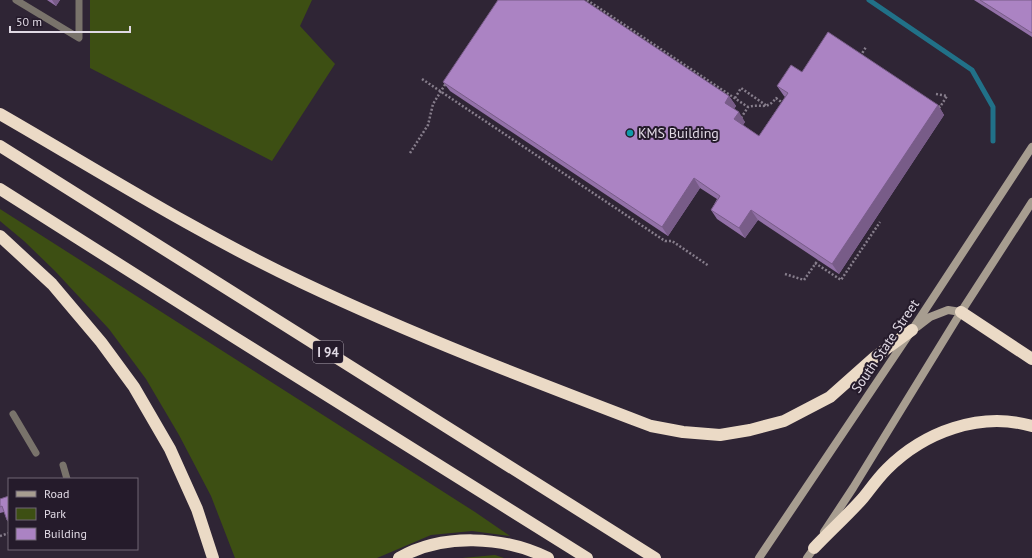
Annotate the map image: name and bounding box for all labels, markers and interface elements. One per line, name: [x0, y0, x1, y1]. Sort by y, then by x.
scale bar: [10, 8, 130, 34]
text: 50 m: [16, 14, 42, 29]
place label: KMS Building: [638, 124, 719, 142]
marker: KMS Building: [625, 128, 635, 138]
street label: South State Street: [847, 296, 923, 396]
road number: I 94: [313, 341, 343, 363]
legend: [8, 478, 138, 550]
text: Road: [44, 486, 69, 501]
text: Park: [44, 506, 66, 521]
text: Building: [44, 526, 87, 541]

